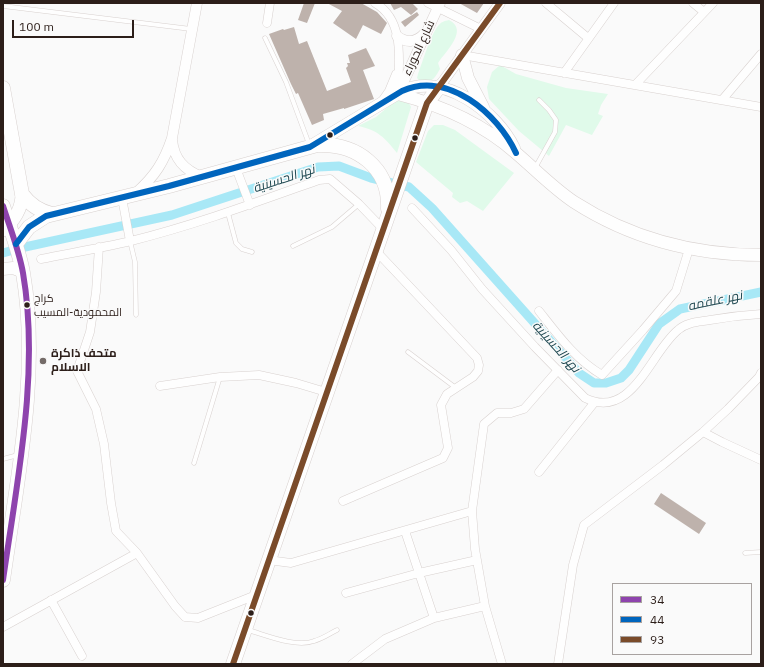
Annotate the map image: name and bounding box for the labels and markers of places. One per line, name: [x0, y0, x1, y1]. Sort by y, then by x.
unlabelled marker: [325, 130, 335, 140]
unlabelled marker: [410, 133, 420, 143]
place label: كراج المحمودية-المسيب: [34, 292, 122, 318]
marker: كراج المحمودية-المسيب: [22, 300, 32, 310]
place label: متحف ذاكرة الاسلام: [51, 347, 117, 375]
marker: متحف ذاكرة الاسلام: [38, 356, 48, 366]
unlabelled marker: [246, 608, 256, 618]

